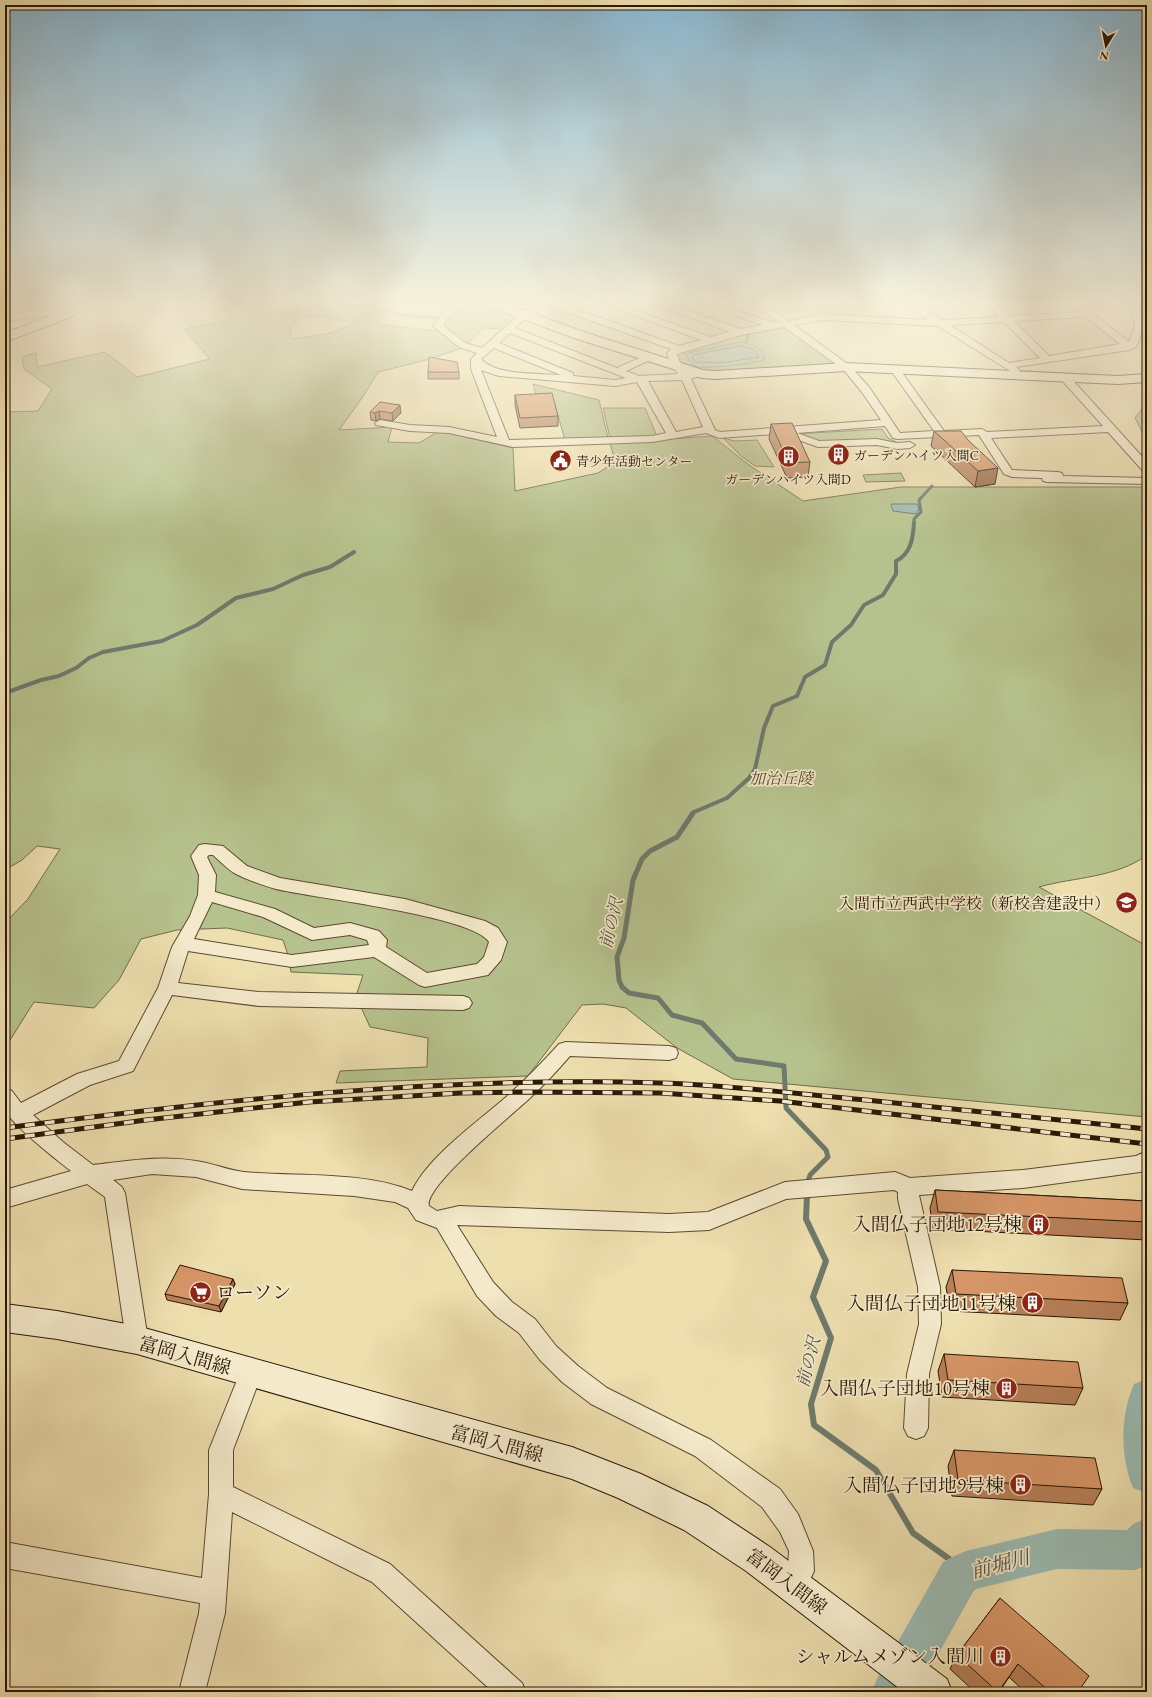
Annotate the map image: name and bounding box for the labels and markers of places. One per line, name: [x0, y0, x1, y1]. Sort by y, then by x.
building icon: ガーデンハイツ入間C: [826, 442, 852, 468]
building icon: ガーデンハイツ入間D: [775, 444, 801, 470]
place label: ガーデンハイツ入間C: [854, 447, 979, 464]
public building icon: 青少年活動センター: [547, 448, 573, 474]
place label: 青少年活動センター: [576, 453, 692, 470]
place label: ガーデンハイツ入間D: [725, 471, 851, 488]
school or university icon: 入間市立西武中学校（新校舎建設中）: [1113, 890, 1139, 916]
place label: 入間市立西武中学校（新校舎建設中）: [838, 893, 1110, 914]
building icon: 入間仏子団地12号棟: [1025, 1211, 1051, 1237]
place label: 入間仏子団地12号棟: [852, 1212, 1022, 1237]
supermarket icon: ローソン: [188, 1279, 214, 1305]
place label: ローソン: [216, 1280, 291, 1305]
building icon: 入間仏子団地11号棟: [1019, 1290, 1045, 1316]
place label: 入間仏子団地11号棟: [846, 1291, 1016, 1316]
building icon: 入間仏子団地10号棟: [993, 1375, 1019, 1401]
place label: 入間仏子団地10号棟: [820, 1376, 990, 1401]
building icon: 入間仏子団地9号棟: [1007, 1472, 1033, 1498]
place label: 入間仏子団地9号棟: [843, 1473, 1004, 1498]
building icon: シャルムメゾン入間川: [987, 1643, 1013, 1669]
place label: シャルムメゾン入間川: [796, 1644, 984, 1669]

